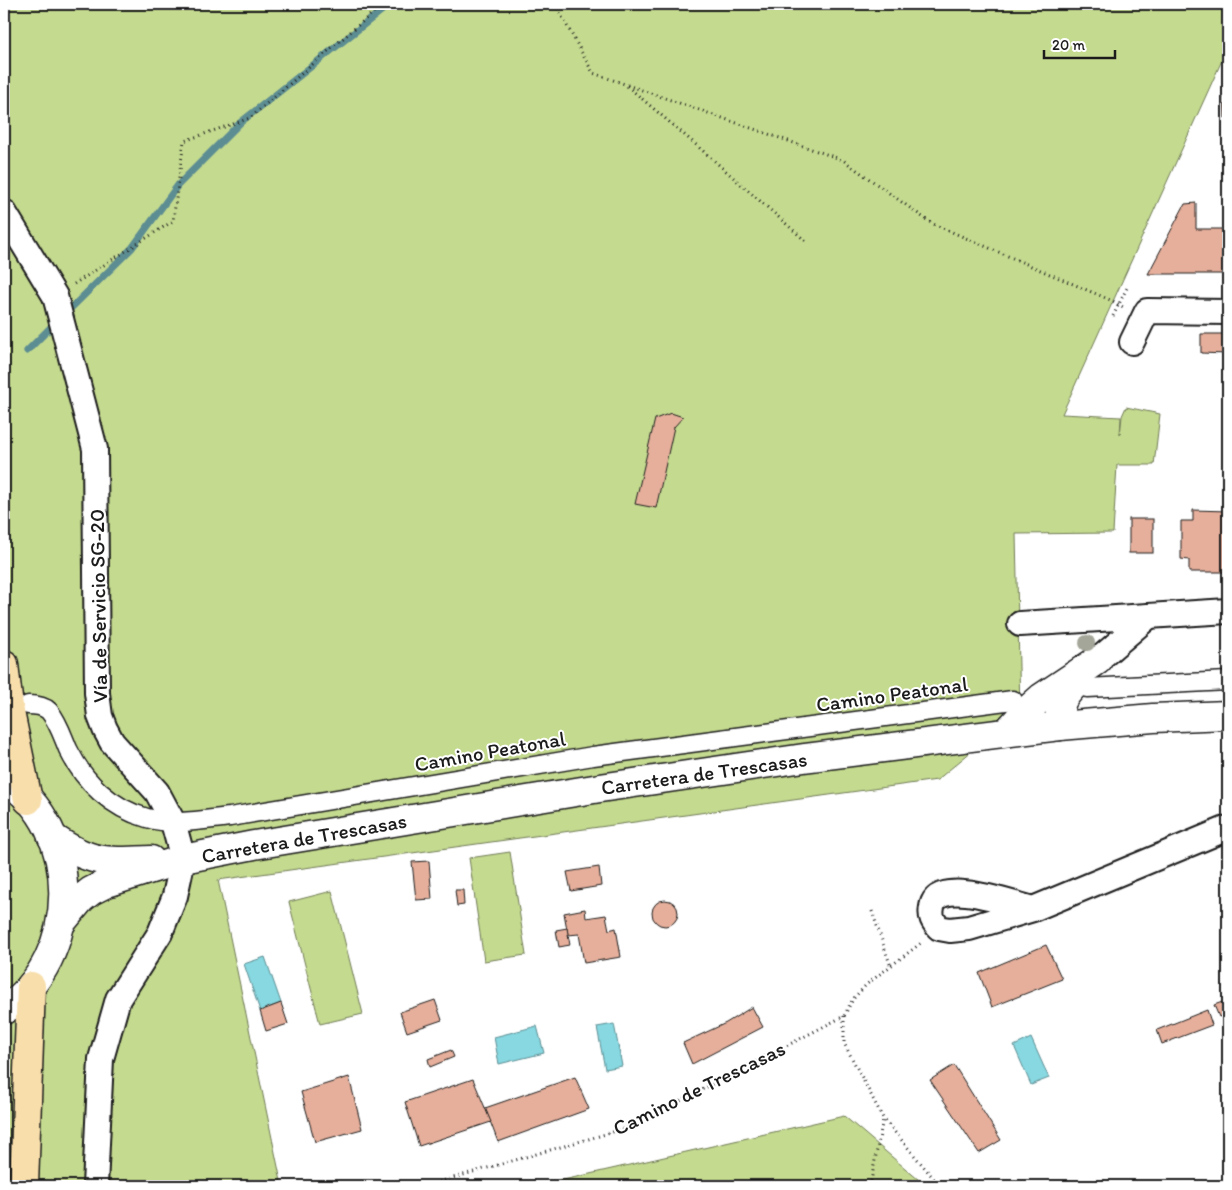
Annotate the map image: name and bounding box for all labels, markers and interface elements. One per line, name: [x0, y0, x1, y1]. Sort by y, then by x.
scale bar: [1044, 28, 1116, 60]
text: 20 m: [1052, 36, 1086, 54]
street label: Vía de Servicio SG-20: [84, 509, 112, 703]
street label: Camino Peatonal: [814, 671, 970, 717]
street label: Camino Peatonal: [412, 725, 568, 777]
street label: Carretera de Trescasas: [599, 746, 809, 800]
street label: Carretera de Trescasas: [199, 808, 409, 868]
street label: Camino de Trescasas: [609, 1035, 789, 1141]

